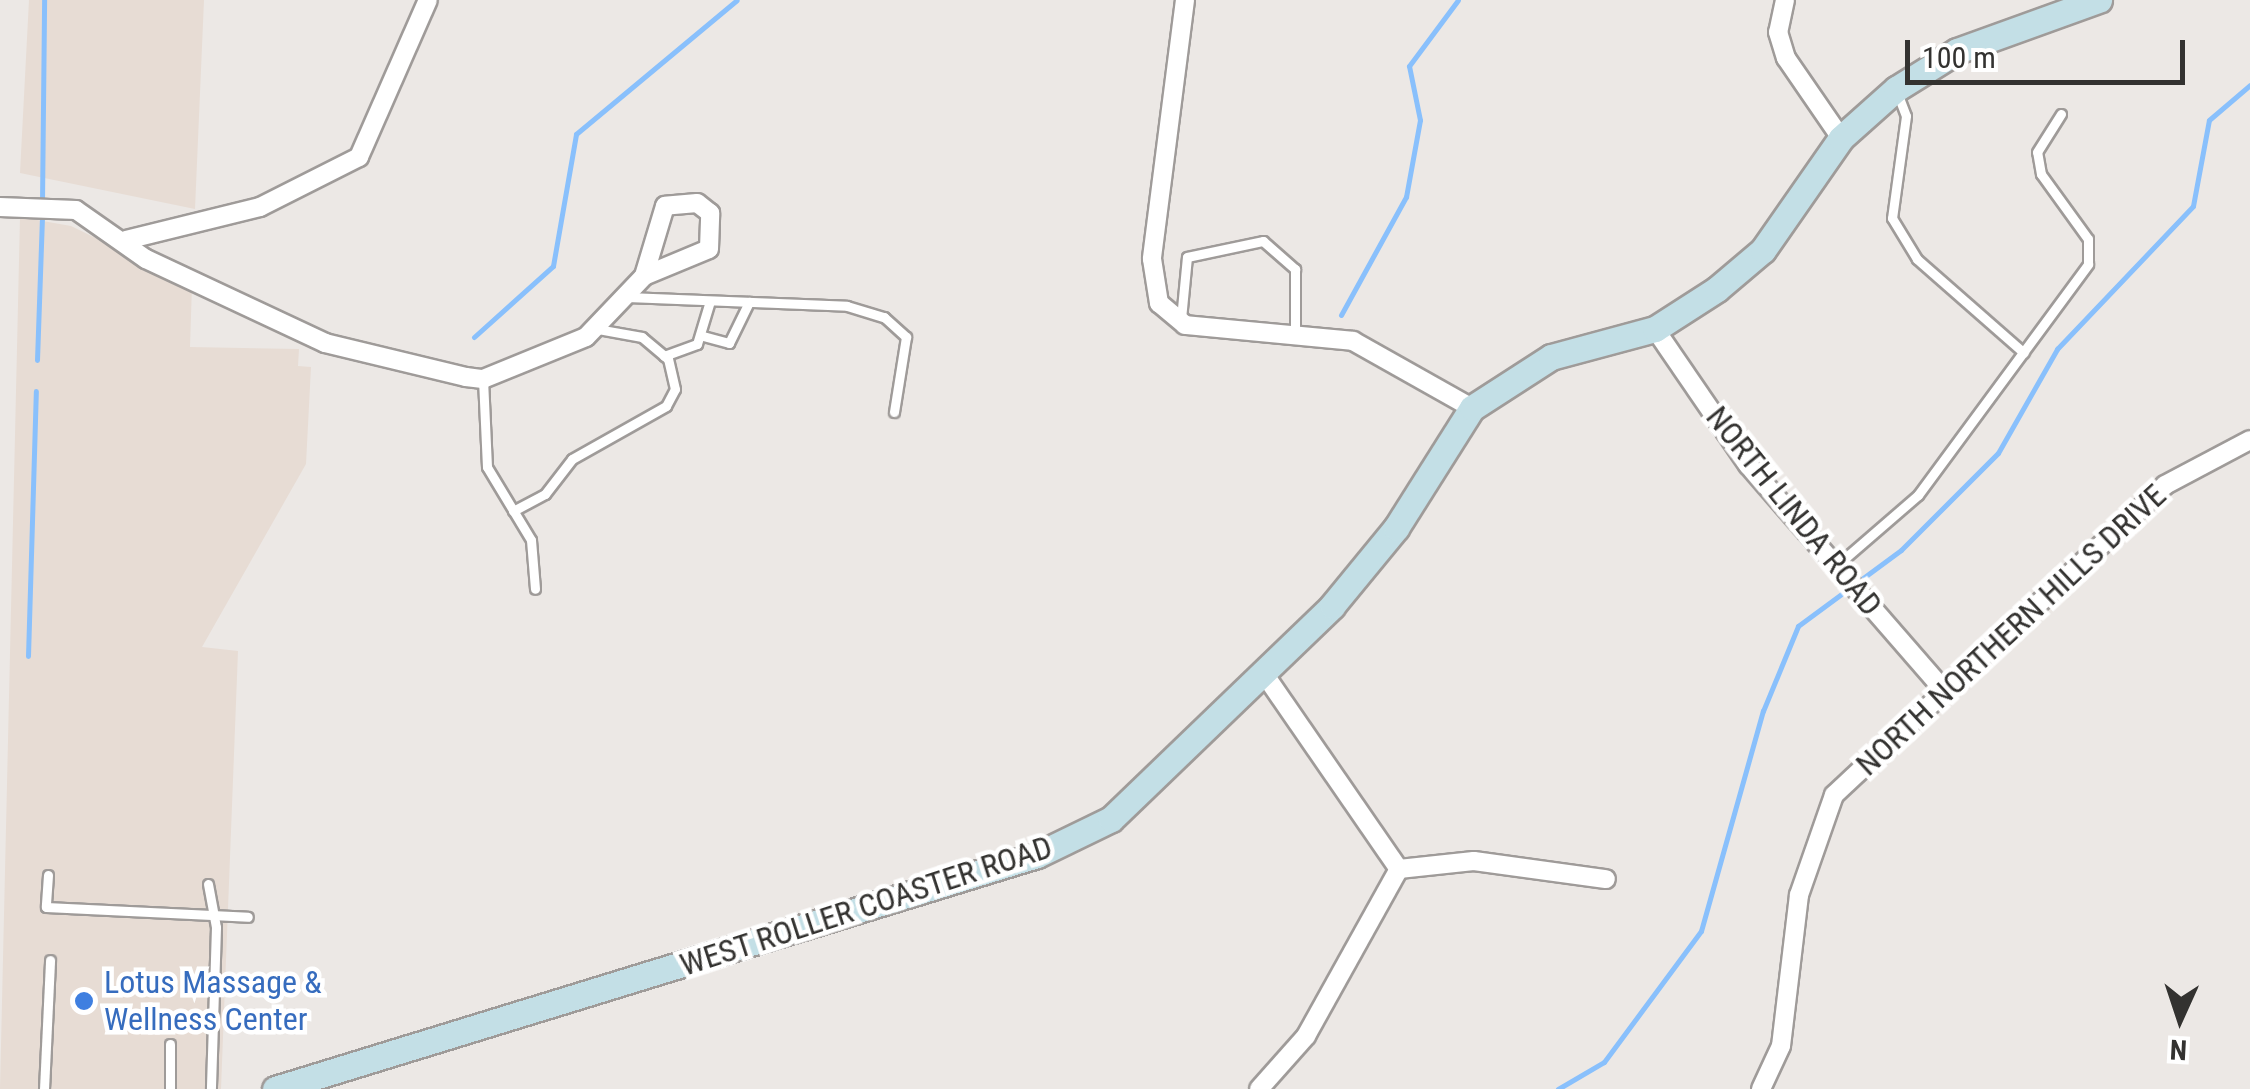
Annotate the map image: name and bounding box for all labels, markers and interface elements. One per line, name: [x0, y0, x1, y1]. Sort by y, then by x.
scale bar: [1910, 20, 2190, 82]
text: 100 m: [1922, 40, 1996, 75]
street label: NORTH LINDA ROAD: [1698, 399, 1890, 623]
street label: NORTH NORTHERN HILLS DRIVE: [1848, 476, 2174, 784]
street label: WEST ROLLER COASTER ROAD: [675, 828, 1057, 984]
place label: Lotus Massage & Wellness Center: [104, 964, 322, 1039]
north arrow: [2130, 969, 2230, 1069]
marker: Lotus Massage & Wellness Center: [73, 990, 95, 1012]
text: N: [2169, 1033, 2188, 1066]

